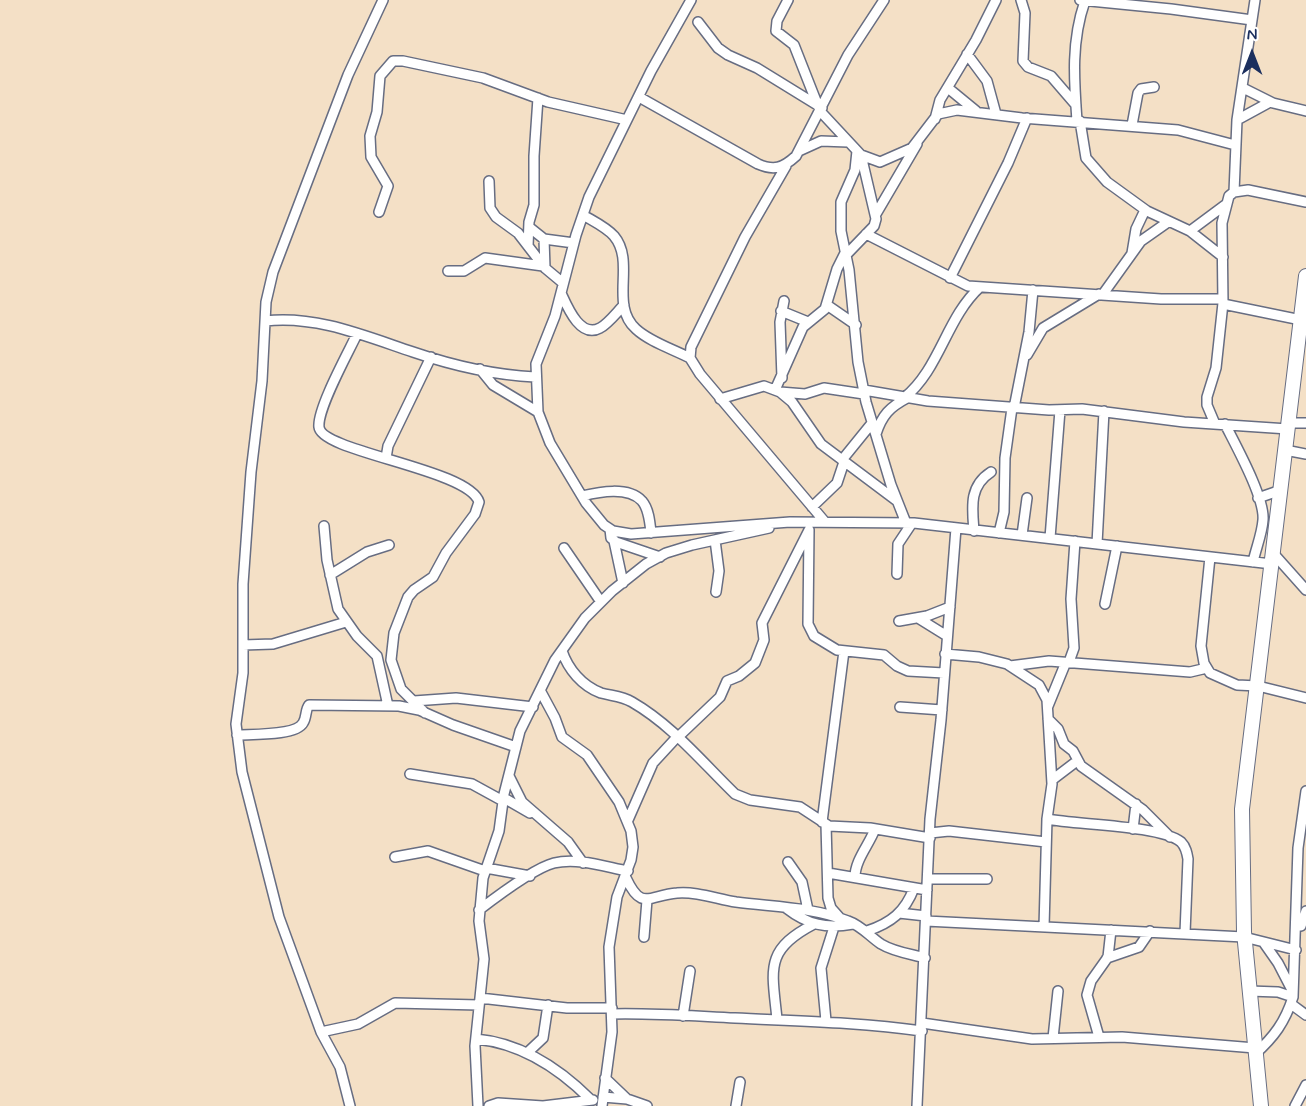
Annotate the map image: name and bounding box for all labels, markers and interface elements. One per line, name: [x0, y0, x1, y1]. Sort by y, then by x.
north arrow: [1222, 24, 1282, 84]
text: N: [1247, 25, 1257, 46]

